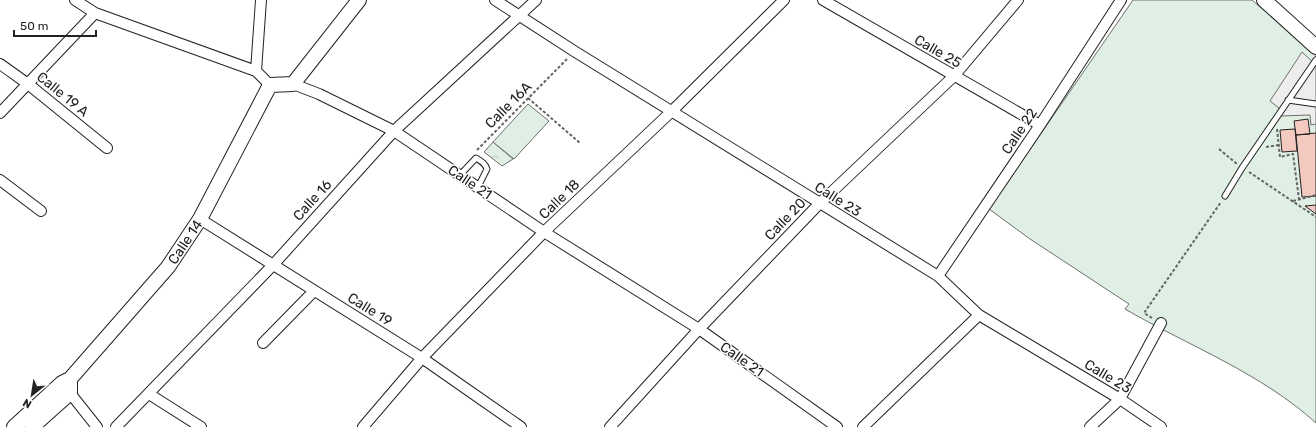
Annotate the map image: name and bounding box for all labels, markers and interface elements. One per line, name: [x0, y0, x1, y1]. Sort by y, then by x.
scale bar: [14, 12, 96, 38]
text: 50 m: [20, 19, 48, 33]
street label: Calle 25: [911, 31, 964, 72]
street label: Calle 19 A: [33, 68, 93, 121]
street label: Calle 16A: [482, 78, 536, 132]
street label: Calle 22: [998, 105, 1041, 157]
street label: Calle 21: [445, 162, 495, 203]
street label: Calle 16: [289, 176, 335, 224]
street label: Calle 18: [535, 176, 583, 223]
street label: Calle 23: [811, 178, 864, 220]
street label: Calle 20: [761, 195, 810, 244]
street label: Calle 14: [164, 217, 207, 268]
street label: Calle 19: [344, 289, 395, 330]
street label: Calle 21: [717, 338, 767, 381]
street label: Calle 23: [1081, 356, 1134, 397]
north arrow: [12, 375, 52, 415]
text: N: [21, 396, 34, 411]

